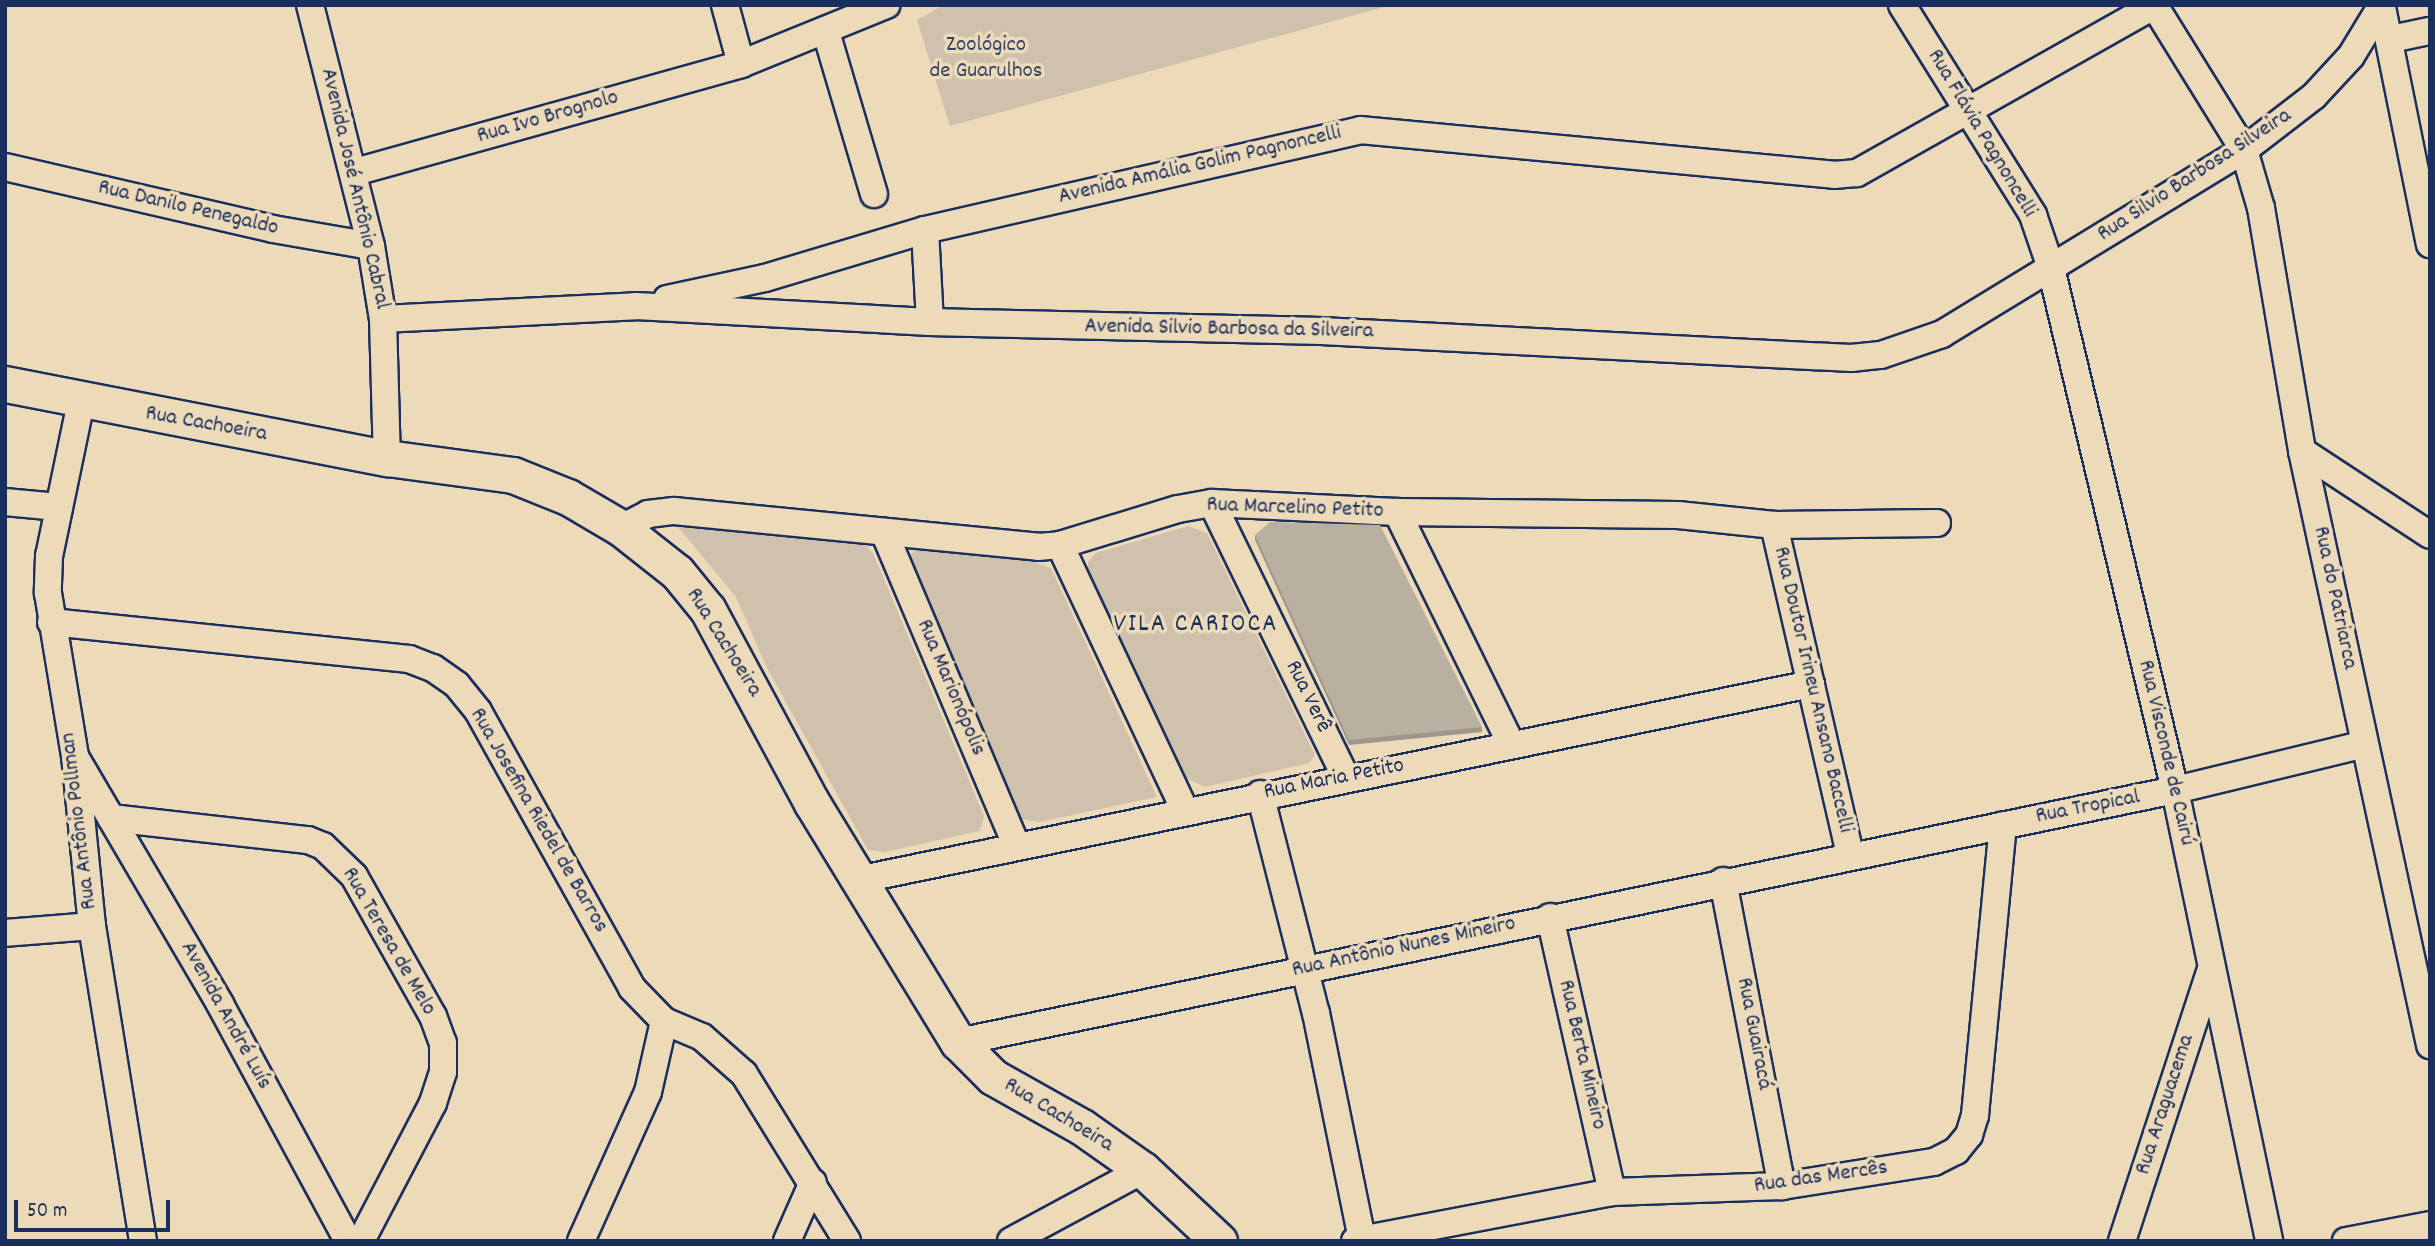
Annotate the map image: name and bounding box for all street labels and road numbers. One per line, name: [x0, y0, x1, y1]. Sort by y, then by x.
street label: Rua Flávia Pagnoncelli: [1920, 45, 2042, 223]
street label: Avenida José Antônio Cabral: [313, 66, 395, 312]
street label: Rua Ivo Brognolo: [474, 85, 622, 151]
street label: Rua Silvio Barbosa Silveira: [2093, 103, 2297, 249]
street label: Avenida Amália Golim Pagnoncelli: [1056, 120, 1344, 212]
street label: Rua Danilo Penegaldo: [95, 175, 281, 243]
street label: Avenida Silvio Barbosa da Silveira: [1084, 314, 1374, 346]
street label: Rua Cachoeira: [143, 401, 269, 449]
street label: Rua Marcelino Petito: [1206, 492, 1384, 526]
street label: Rua do Patriarca: [2305, 524, 2363, 672]
street label: Rua Doutor Irineu Ansano Baccelli: [1766, 544, 1858, 836]
street label: Rua Cachoeira: [679, 584, 767, 702]
street label: Rua Marionópolis: [909, 616, 991, 760]
street label: Rua Verê: [1278, 656, 1336, 738]
street label: Rua Visconde de Cairú: [2130, 658, 2200, 848]
street label: Rua Josefina Riedel de Barros: [462, 704, 614, 938]
street label: Rua Antônio Pollman: [55, 731, 105, 911]
street label: Rua Maria Petito: [1262, 753, 1406, 807]
street label: Rua Tropical: [2034, 784, 2142, 832]
street label: Rua Teresa de Melo: [334, 863, 442, 1021]
street label: Rua Antônio Nunes Mineiro: [1290, 911, 1518, 985]
street label: Avenida André Luís: [173, 937, 277, 1095]
street label: Rua Guairacá: [1729, 976, 1777, 1092]
street label: Rua Berta Mineiro: [1550, 978, 1612, 1132]
street label: Rua Araguacema: [2130, 1031, 2202, 1179]
street label: Rua Cachoeira: [998, 1073, 1118, 1159]
street label: Rua das Mercês: [1752, 1155, 1890, 1201]

